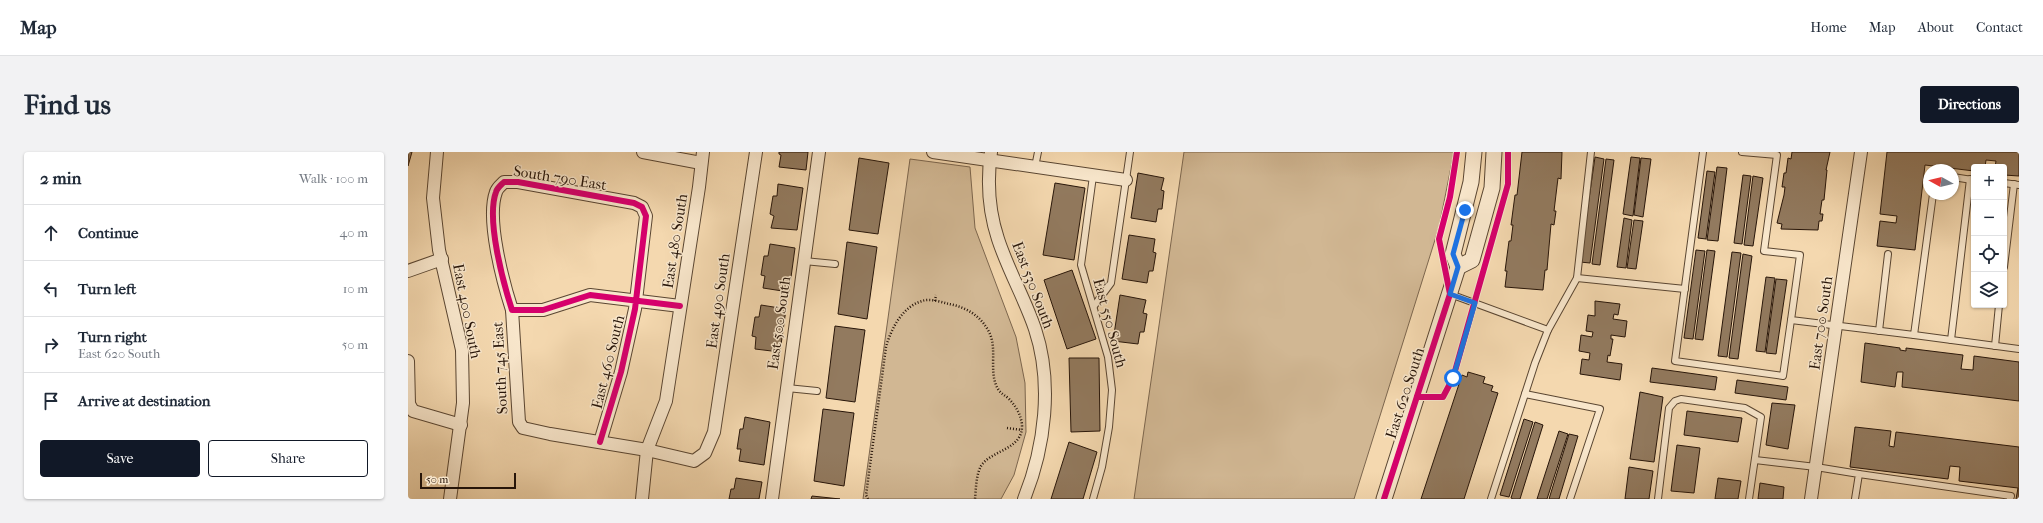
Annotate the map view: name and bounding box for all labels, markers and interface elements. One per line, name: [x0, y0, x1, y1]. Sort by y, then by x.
text: Map: [20, 17, 56, 39]
text: Home: [1810, 19, 1847, 36]
text: Map: [1869, 19, 1896, 36]
text: About: [1918, 19, 1954, 36]
text: Contact: [1976, 19, 2023, 36]
button: Directions: [1920, 86, 2019, 123]
text: Find us: [24, 88, 111, 121]
street label: South 790 East: [512, 162, 609, 194]
north arrow: [1923, 164, 1959, 200]
map controls: [1971, 164, 2007, 308]
button: +: [1971, 164, 2007, 200]
text: 2 min: [40, 168, 81, 188]
text: Walk · 100 m: [299, 171, 368, 186]
street label: East 480 South: [659, 192, 691, 290]
button: −: [1971, 200, 2007, 236]
route end: [1456, 201, 1474, 219]
icon: ahead: [40, 222, 62, 244]
text: Continue: [78, 224, 138, 242]
text: 40 m: [340, 225, 368, 240]
button: locate: [1971, 236, 2007, 272]
street label: East 530 South: [1008, 239, 1058, 332]
street label: East 490 South: [702, 252, 734, 350]
street label: East 400 South: [449, 262, 485, 361]
button: layers: [1971, 272, 2007, 308]
street label: East 700 South: [1806, 274, 1837, 371]
street label: East 500 South: [764, 275, 795, 371]
street label: East 550 South: [1089, 276, 1131, 370]
icon: left: [40, 278, 62, 300]
text: Turn left: [78, 280, 136, 298]
text: 10 m: [343, 281, 368, 296]
street label: East 460 South: [588, 313, 628, 411]
street label: South 745 East: [489, 321, 511, 415]
text: Turn right: [78, 328, 147, 346]
icon: right: [40, 334, 62, 356]
text: 50 m: [342, 337, 368, 352]
street label: East 620 South: [1382, 345, 1428, 441]
text: East 620 South: [78, 346, 160, 361]
route start: [1444, 369, 1462, 387]
icon: arrive: [40, 390, 62, 412]
text: Arrive at destination: [78, 392, 210, 410]
button: Save: [40, 440, 200, 477]
button: Share: [208, 440, 368, 477]
scale bar: [420, 471, 516, 490]
text: 50 m: [426, 473, 448, 486]

